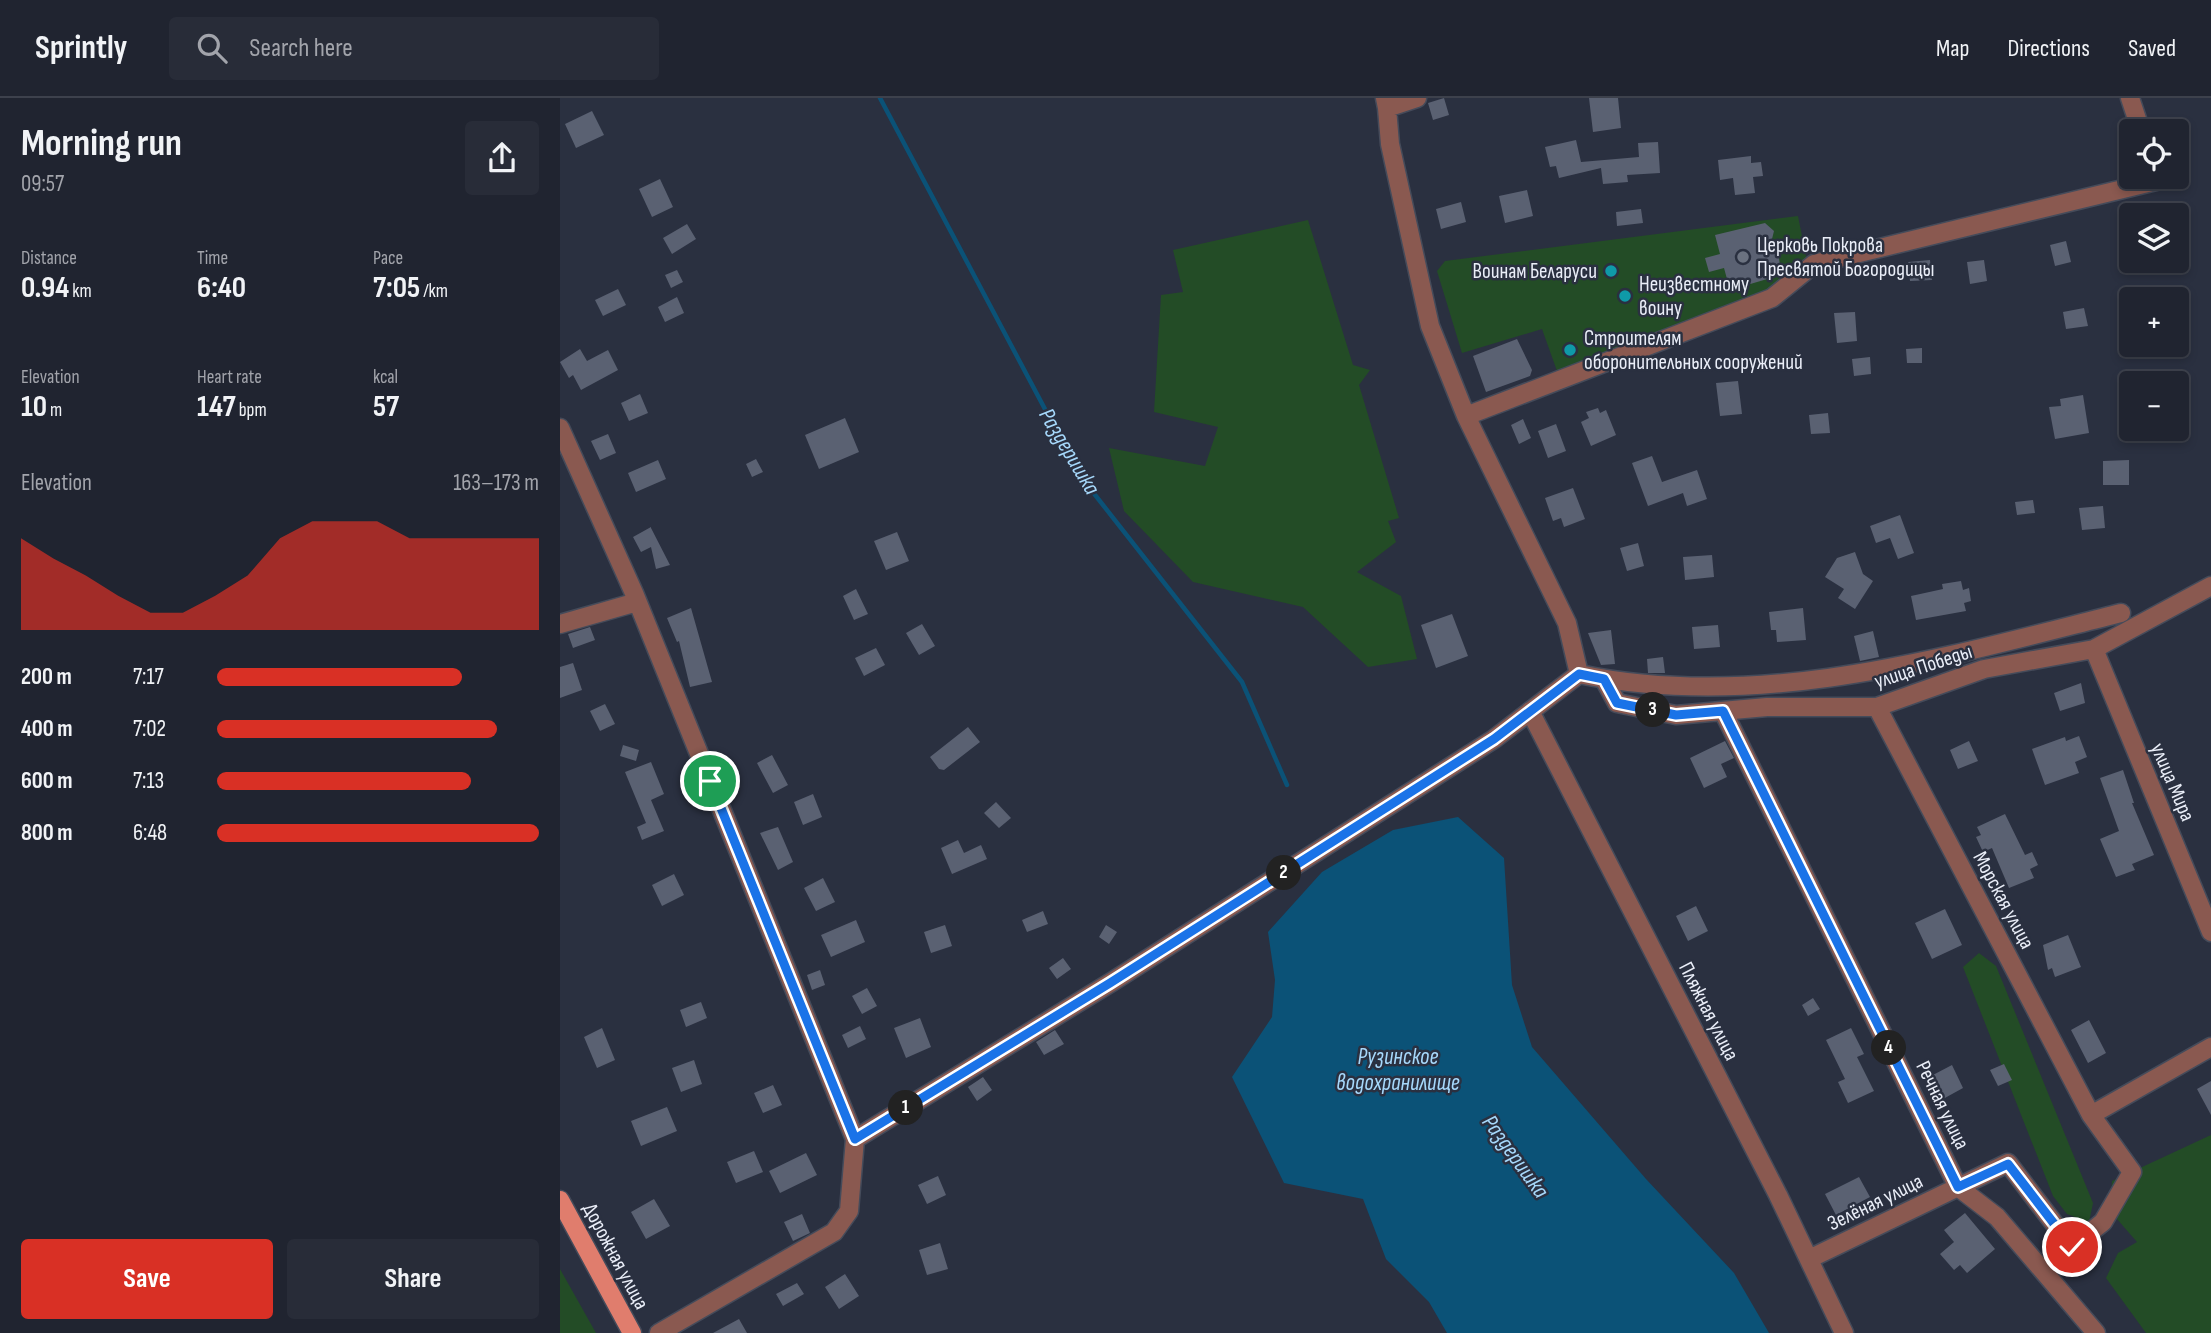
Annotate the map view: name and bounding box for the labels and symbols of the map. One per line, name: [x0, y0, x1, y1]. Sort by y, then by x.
place label: Церковь Покрова Пресвятой Богородицы: [1757, 233, 1935, 282]
marker: Церковь Покрова Пресвятой Богородицы: [1735, 249, 1751, 265]
place label: Воинам Беларуси: [1473, 259, 1597, 284]
marker: Воинам Беларуси: [1603, 263, 1619, 279]
place label: Неизвестному воину: [1639, 272, 1749, 321]
marker: Неизвестному воину: [1617, 288, 1633, 304]
place label: Строителям оборонительных сооружений: [1584, 326, 1803, 375]
marker: Строителям оборонительных сооружений: [1562, 342, 1578, 358]
water label: Раздеришка: [1032, 403, 1106, 500]
street label: улица Победы: [1871, 639, 1975, 694]
pin: 3: [1636, 692, 1670, 728]
street label: улица Мира: [2145, 739, 2200, 825]
pin: [680, 751, 740, 811]
street label: Морская улица: [1967, 847, 2040, 953]
pin: 2: [1266, 856, 1302, 890]
street label: Пляжная улица: [1673, 958, 1744, 1065]
pin: 4: [1872, 1030, 1906, 1066]
water label: Рузинское водохранилище: [1336, 1043, 1460, 1097]
street label: Речная улица: [1910, 1057, 1975, 1153]
pin: 1: [888, 1090, 924, 1126]
water label: Раздеришка: [1476, 1110, 1555, 1204]
street label: Зелёная улица: [1823, 1169, 1927, 1236]
street label: Дорожная улица: [577, 1199, 654, 1314]
pin: [2042, 1217, 2102, 1277]

